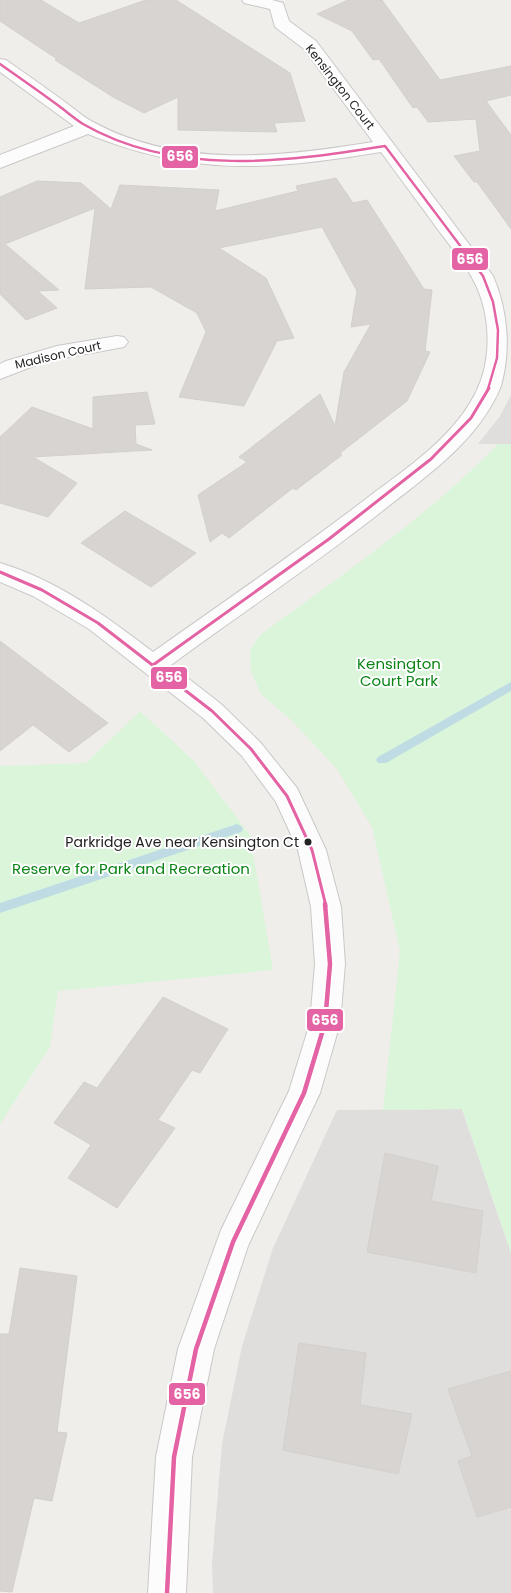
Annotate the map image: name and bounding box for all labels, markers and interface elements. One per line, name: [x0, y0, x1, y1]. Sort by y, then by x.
street label: Kensington Court: [302, 41, 379, 133]
line badge: 656: [161, 145, 199, 169]
text: 656: [167, 146, 194, 166]
line badge: 656: [451, 247, 489, 271]
text: 656: [457, 249, 484, 269]
street label: Madison Court: [13, 336, 103, 373]
park label: Kensington Court Park: [357, 653, 441, 691]
line badge: 656: [150, 666, 188, 690]
text: 656: [156, 667, 183, 687]
place label: Parkridge Ave near Kensington Ct: [65, 832, 299, 852]
marker: Parkridge Ave near Kensington Ct: [303, 837, 313, 847]
park label: Reserve for Park and Recreation: [12, 858, 250, 879]
line badge: 656: [306, 1008, 344, 1032]
text: 656: [312, 1010, 339, 1030]
line badge: 656: [168, 1382, 206, 1406]
text: 656: [174, 1384, 201, 1404]

